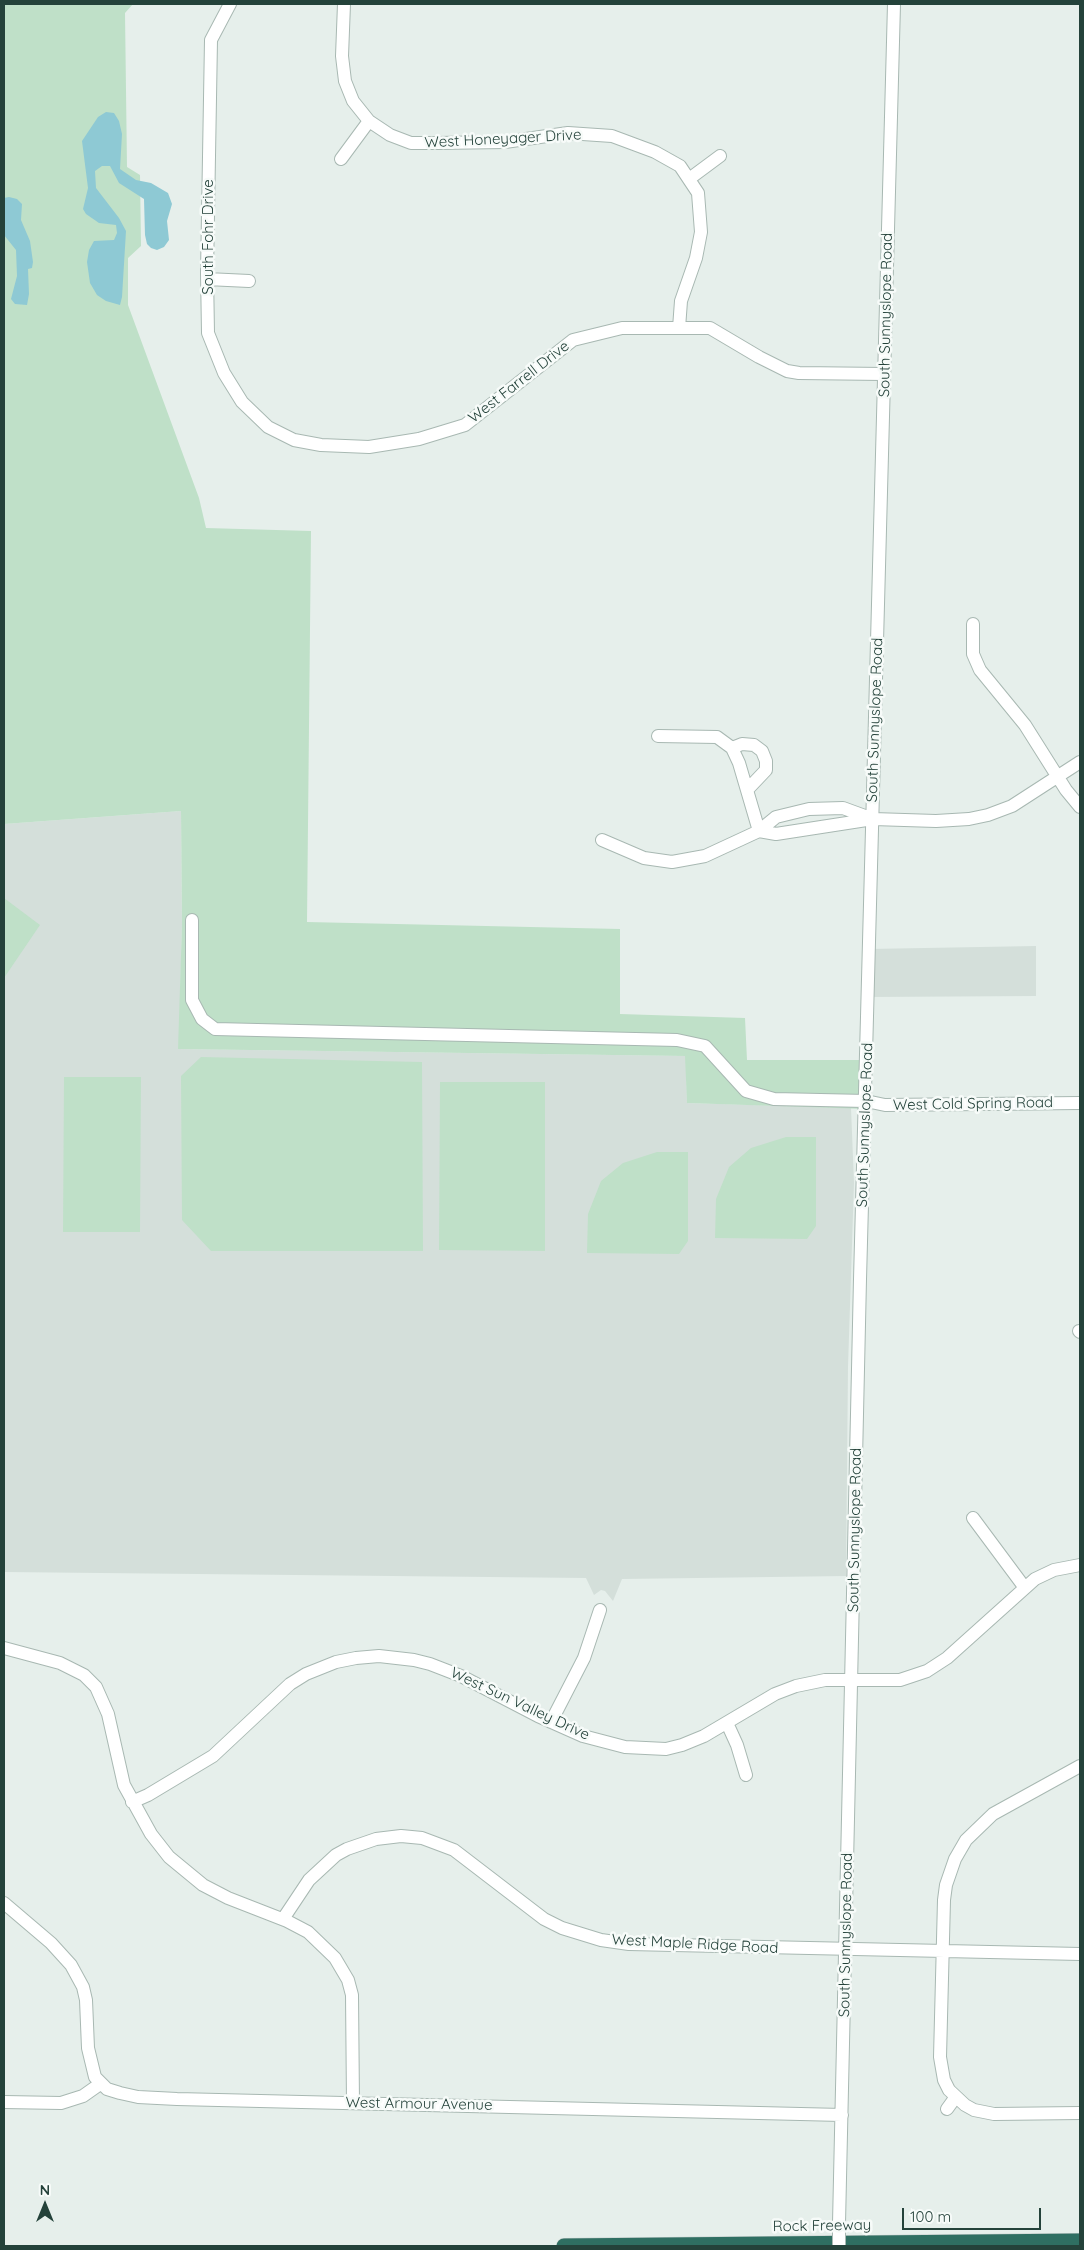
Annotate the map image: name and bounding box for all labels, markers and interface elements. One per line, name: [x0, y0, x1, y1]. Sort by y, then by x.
street label: West Honeyager Drive: [424, 126, 582, 152]
street label: South Fohr Drive: [199, 179, 217, 295]
street label: South Sunnyslope Road: [876, 233, 896, 397]
street label: West Farrell Drive: [465, 337, 573, 427]
street label: South Sunnyslope Road: [863, 637, 887, 803]
street label: South Sunnyslope Road: [853, 1042, 877, 1208]
street label: West Cold Spring Road: [893, 1094, 1053, 1114]
street label: South Sunnyslope Road: [845, 1448, 865, 1612]
street label: West Sun Valley Drive: [448, 1664, 592, 1744]
street label: South Sunnyslope Road: [836, 1853, 856, 2017]
street label: West Maple Ridge Road: [611, 1931, 779, 1957]
street label: West Armour Avenue: [345, 2094, 493, 2114]
north arrow: [20, 2180, 70, 2230]
text: N: [40, 2181, 50, 2199]
scale bar: [904, 2198, 1043, 2230]
text: 100 m: [910, 2207, 951, 2226]
street label: Rock Freeway: [773, 2216, 871, 2236]

